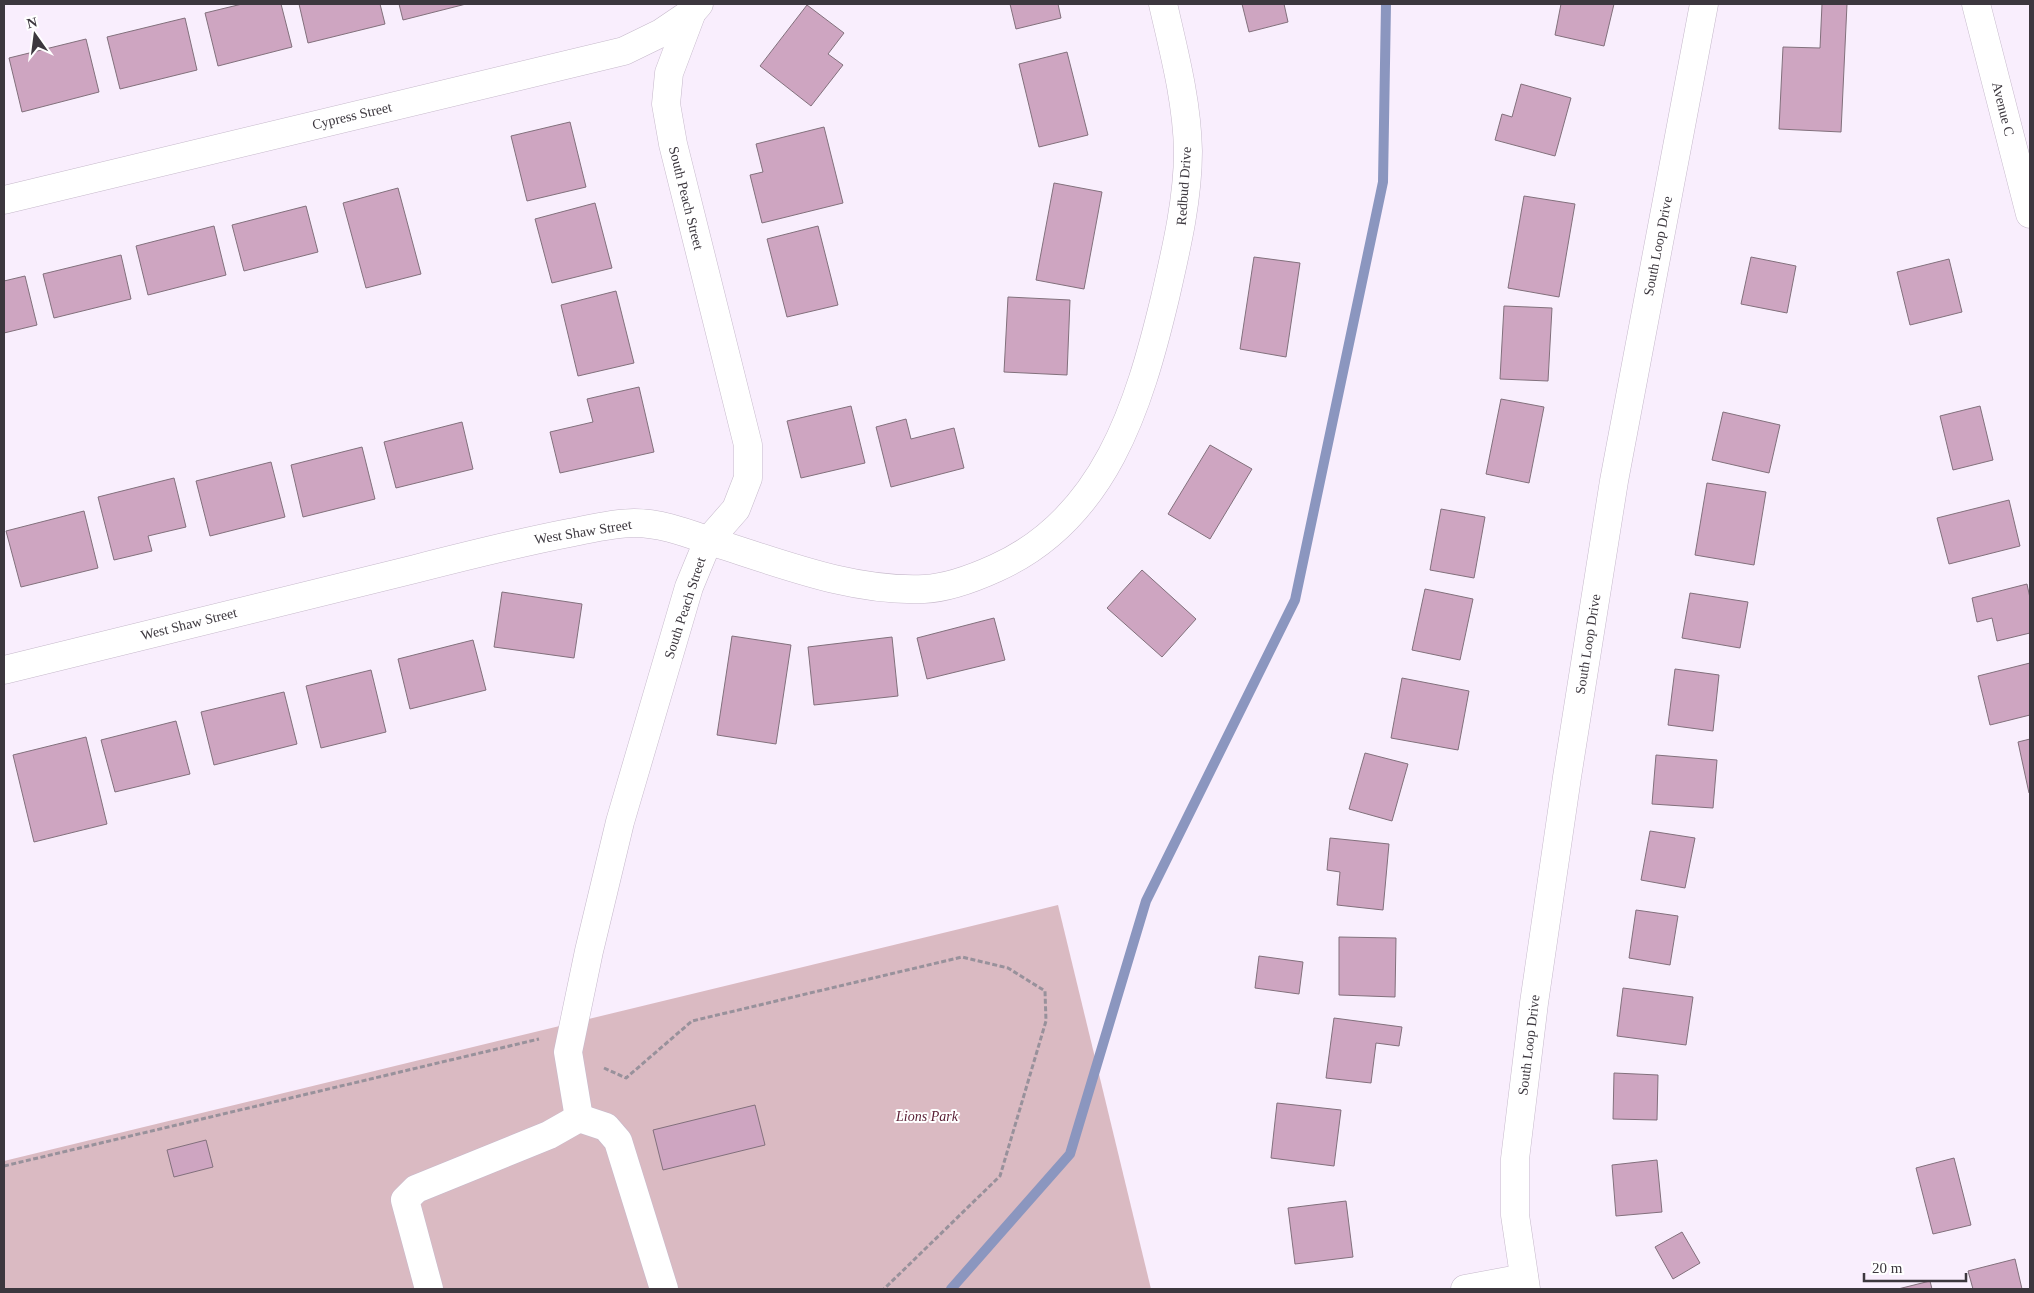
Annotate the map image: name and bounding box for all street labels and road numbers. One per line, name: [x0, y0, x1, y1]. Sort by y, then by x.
street label: Avenue C: [1989, 80, 2017, 138]
street label: Cypress Street: [311, 100, 393, 132]
street label: South Peach Street: [666, 145, 706, 251]
street label: Redbud Drive: [1174, 146, 1194, 226]
street label: South Loop Drive: [1641, 195, 1675, 297]
street label: West Shaw Street: [533, 517, 633, 547]
street label: South Peach Street: [662, 555, 709, 661]
street label: South Loop Drive: [1573, 593, 1603, 695]
street label: West Shaw Street: [139, 605, 239, 643]
street label: South Loop Drive: [1515, 994, 1543, 1096]

